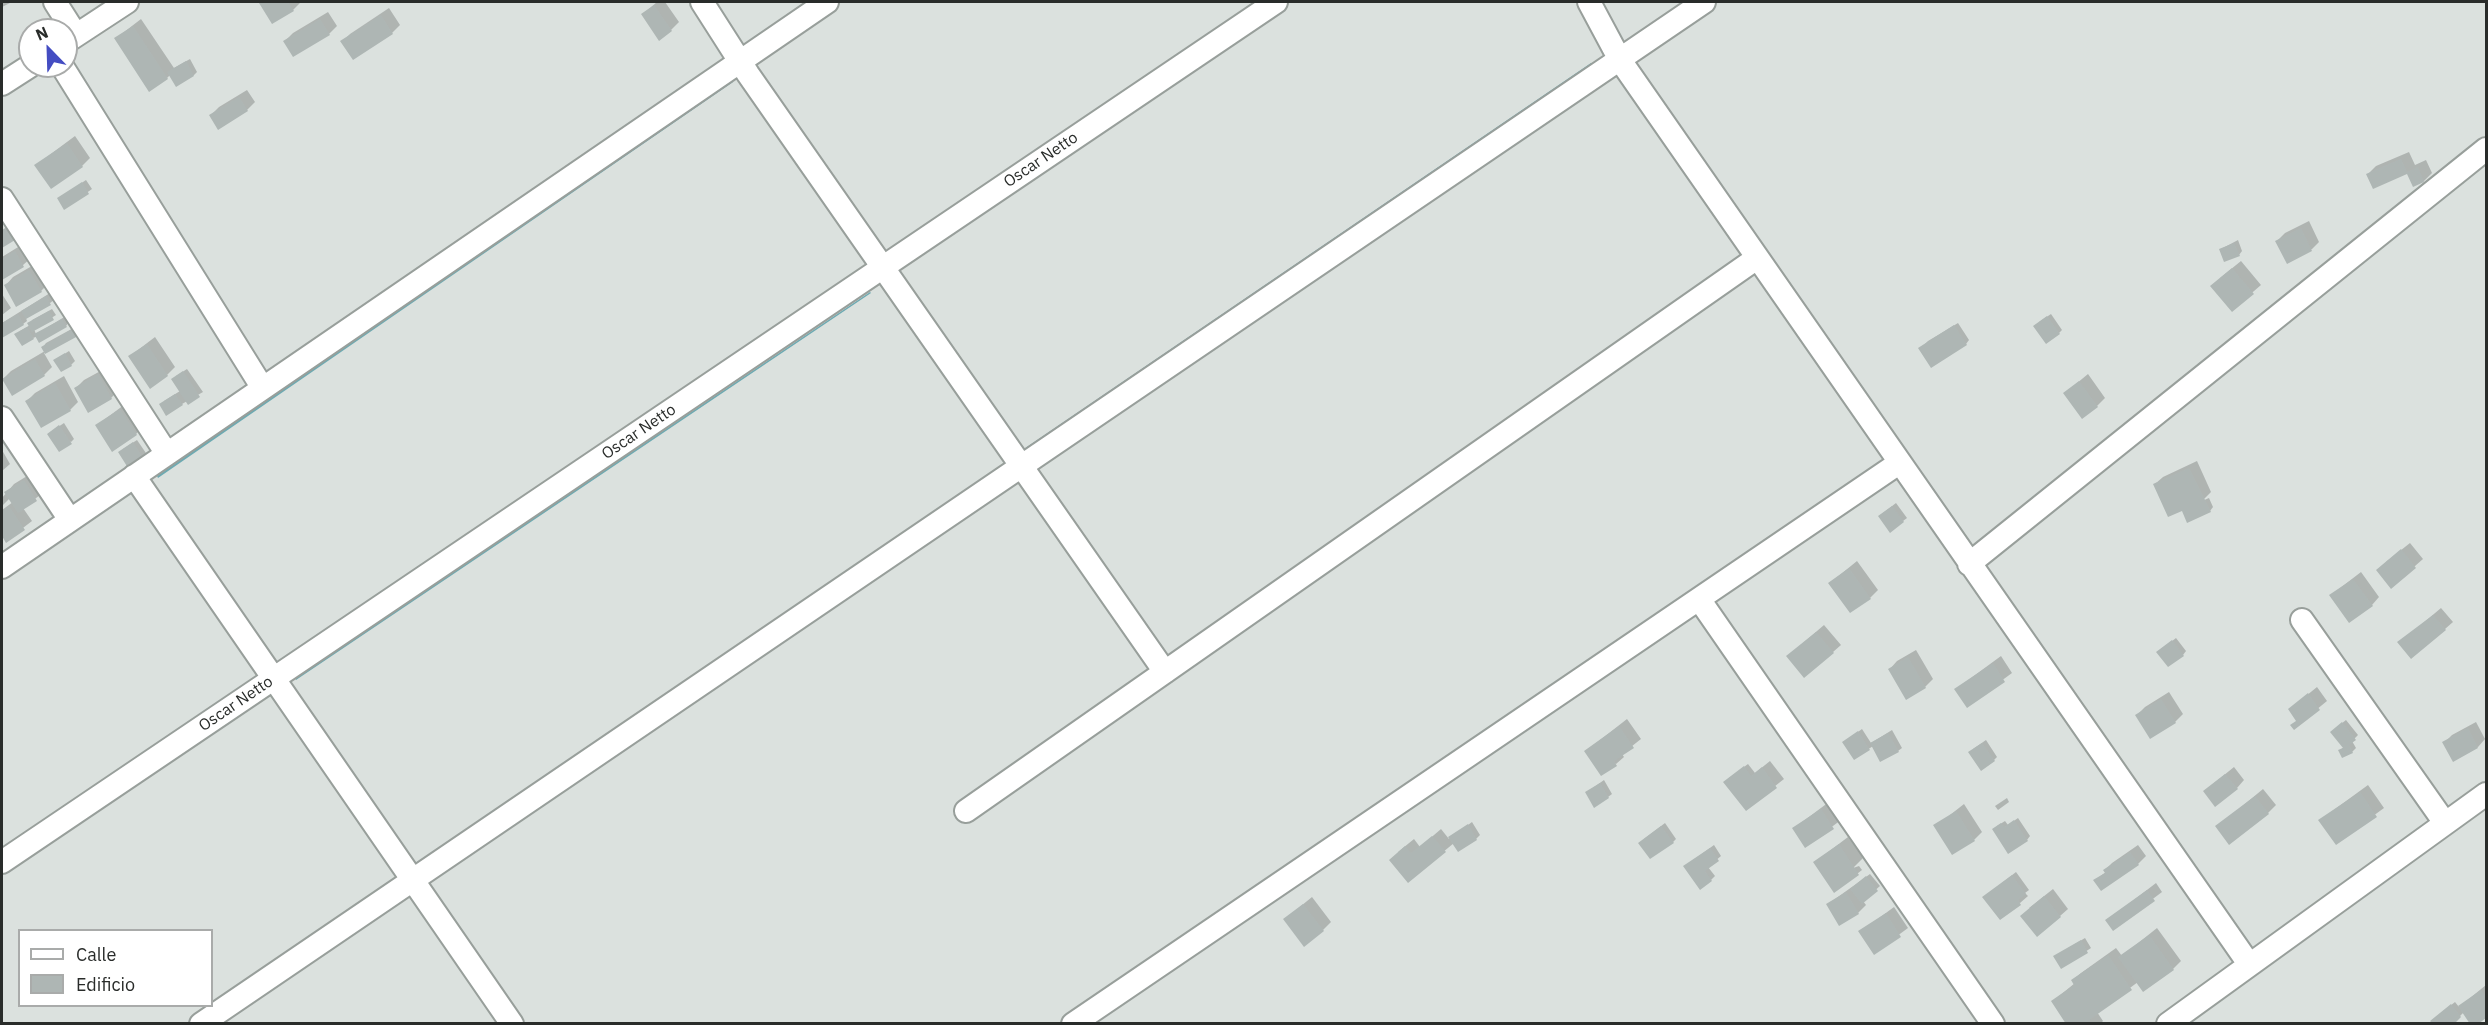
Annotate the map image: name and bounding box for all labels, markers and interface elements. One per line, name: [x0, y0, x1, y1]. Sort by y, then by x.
north arrow: [18, 18, 78, 78]
text: N: [33, 22, 51, 45]
street label: Oscar Netto: [1000, 128, 1082, 192]
street label: Oscar Netto: [598, 400, 680, 464]
street label: Oscar Netto: [195, 672, 277, 736]
legend: [18, 929, 213, 1007]
text: Calle: [76, 943, 116, 966]
text: Edificio: [76, 973, 135, 996]

